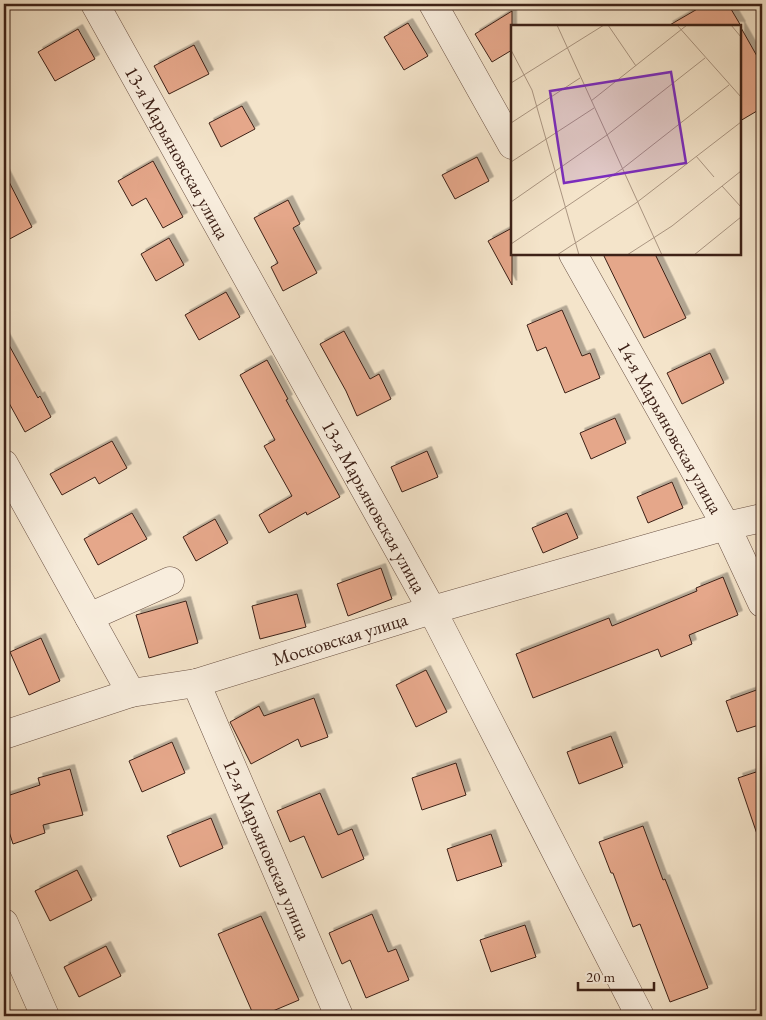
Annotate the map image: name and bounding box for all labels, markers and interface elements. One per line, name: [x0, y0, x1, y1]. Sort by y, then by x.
inset map: [511, 25, 741, 255]
street label: 13-я Марьяновская улица: [119, 62, 235, 244]
street label: 14-я Марьяновская улица: [612, 337, 729, 519]
street label: 13-я Марьяновская улица: [316, 416, 432, 598]
street label: Московская улица: [269, 606, 411, 672]
street label: 12-я Марьяновская улица: [217, 755, 317, 944]
scale bar: [578, 960, 655, 992]
text: 20 m: [586, 967, 615, 986]

